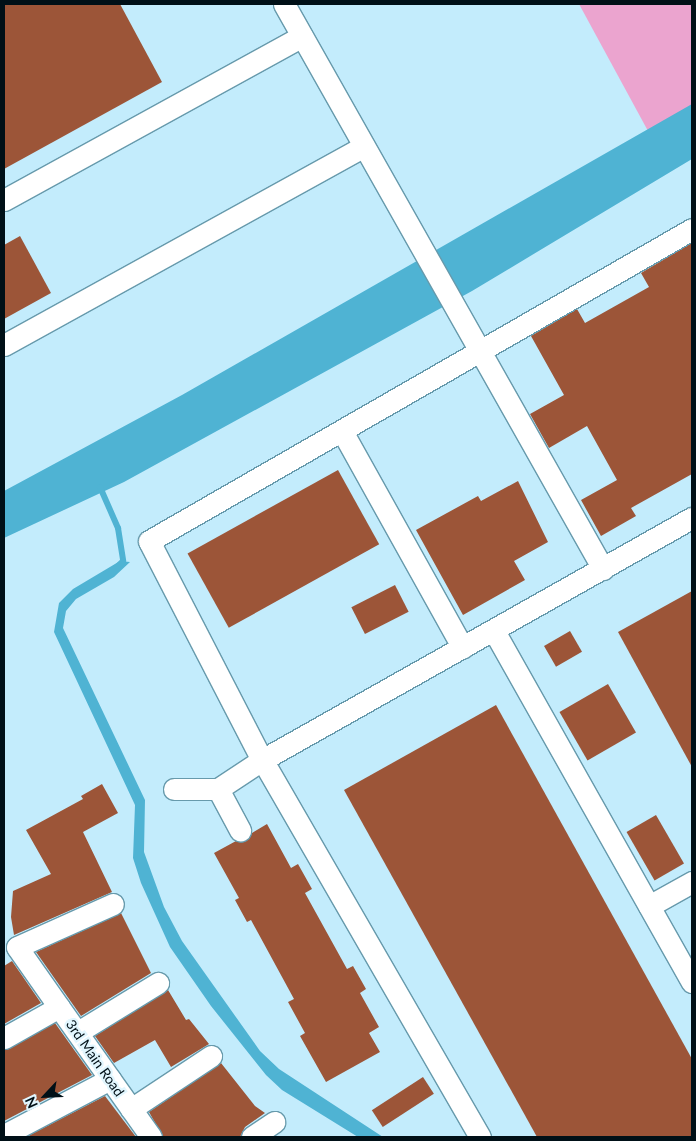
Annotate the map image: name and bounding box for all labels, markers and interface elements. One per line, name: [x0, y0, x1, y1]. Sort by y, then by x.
street label: 3rd Main Road: [62, 1016, 128, 1100]
north arrow: [20, 1071, 70, 1121]
text: N: [21, 1094, 41, 1111]

